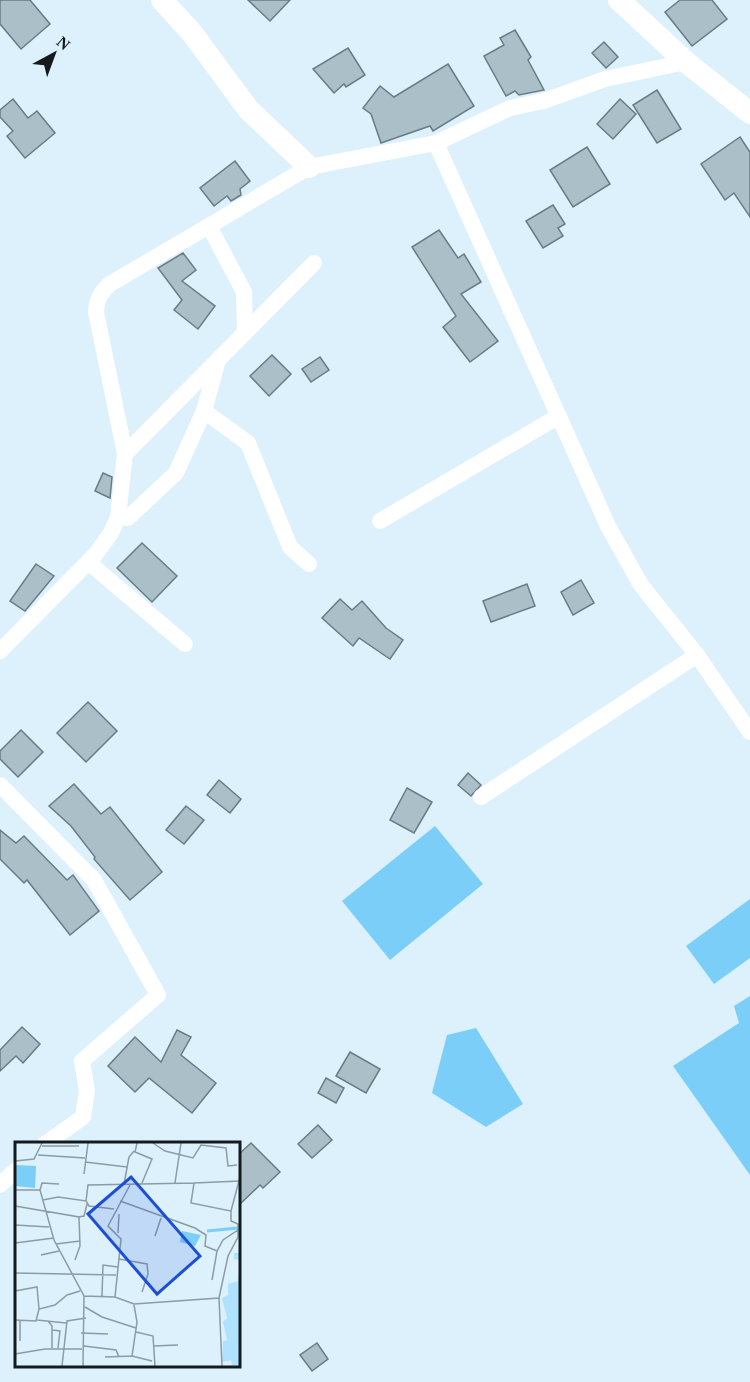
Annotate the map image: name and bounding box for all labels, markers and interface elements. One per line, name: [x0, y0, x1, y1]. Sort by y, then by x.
north arrow: [24, 24, 84, 84]
text: N: [54, 33, 74, 54]
inset map: [15, 1142, 240, 1367]

